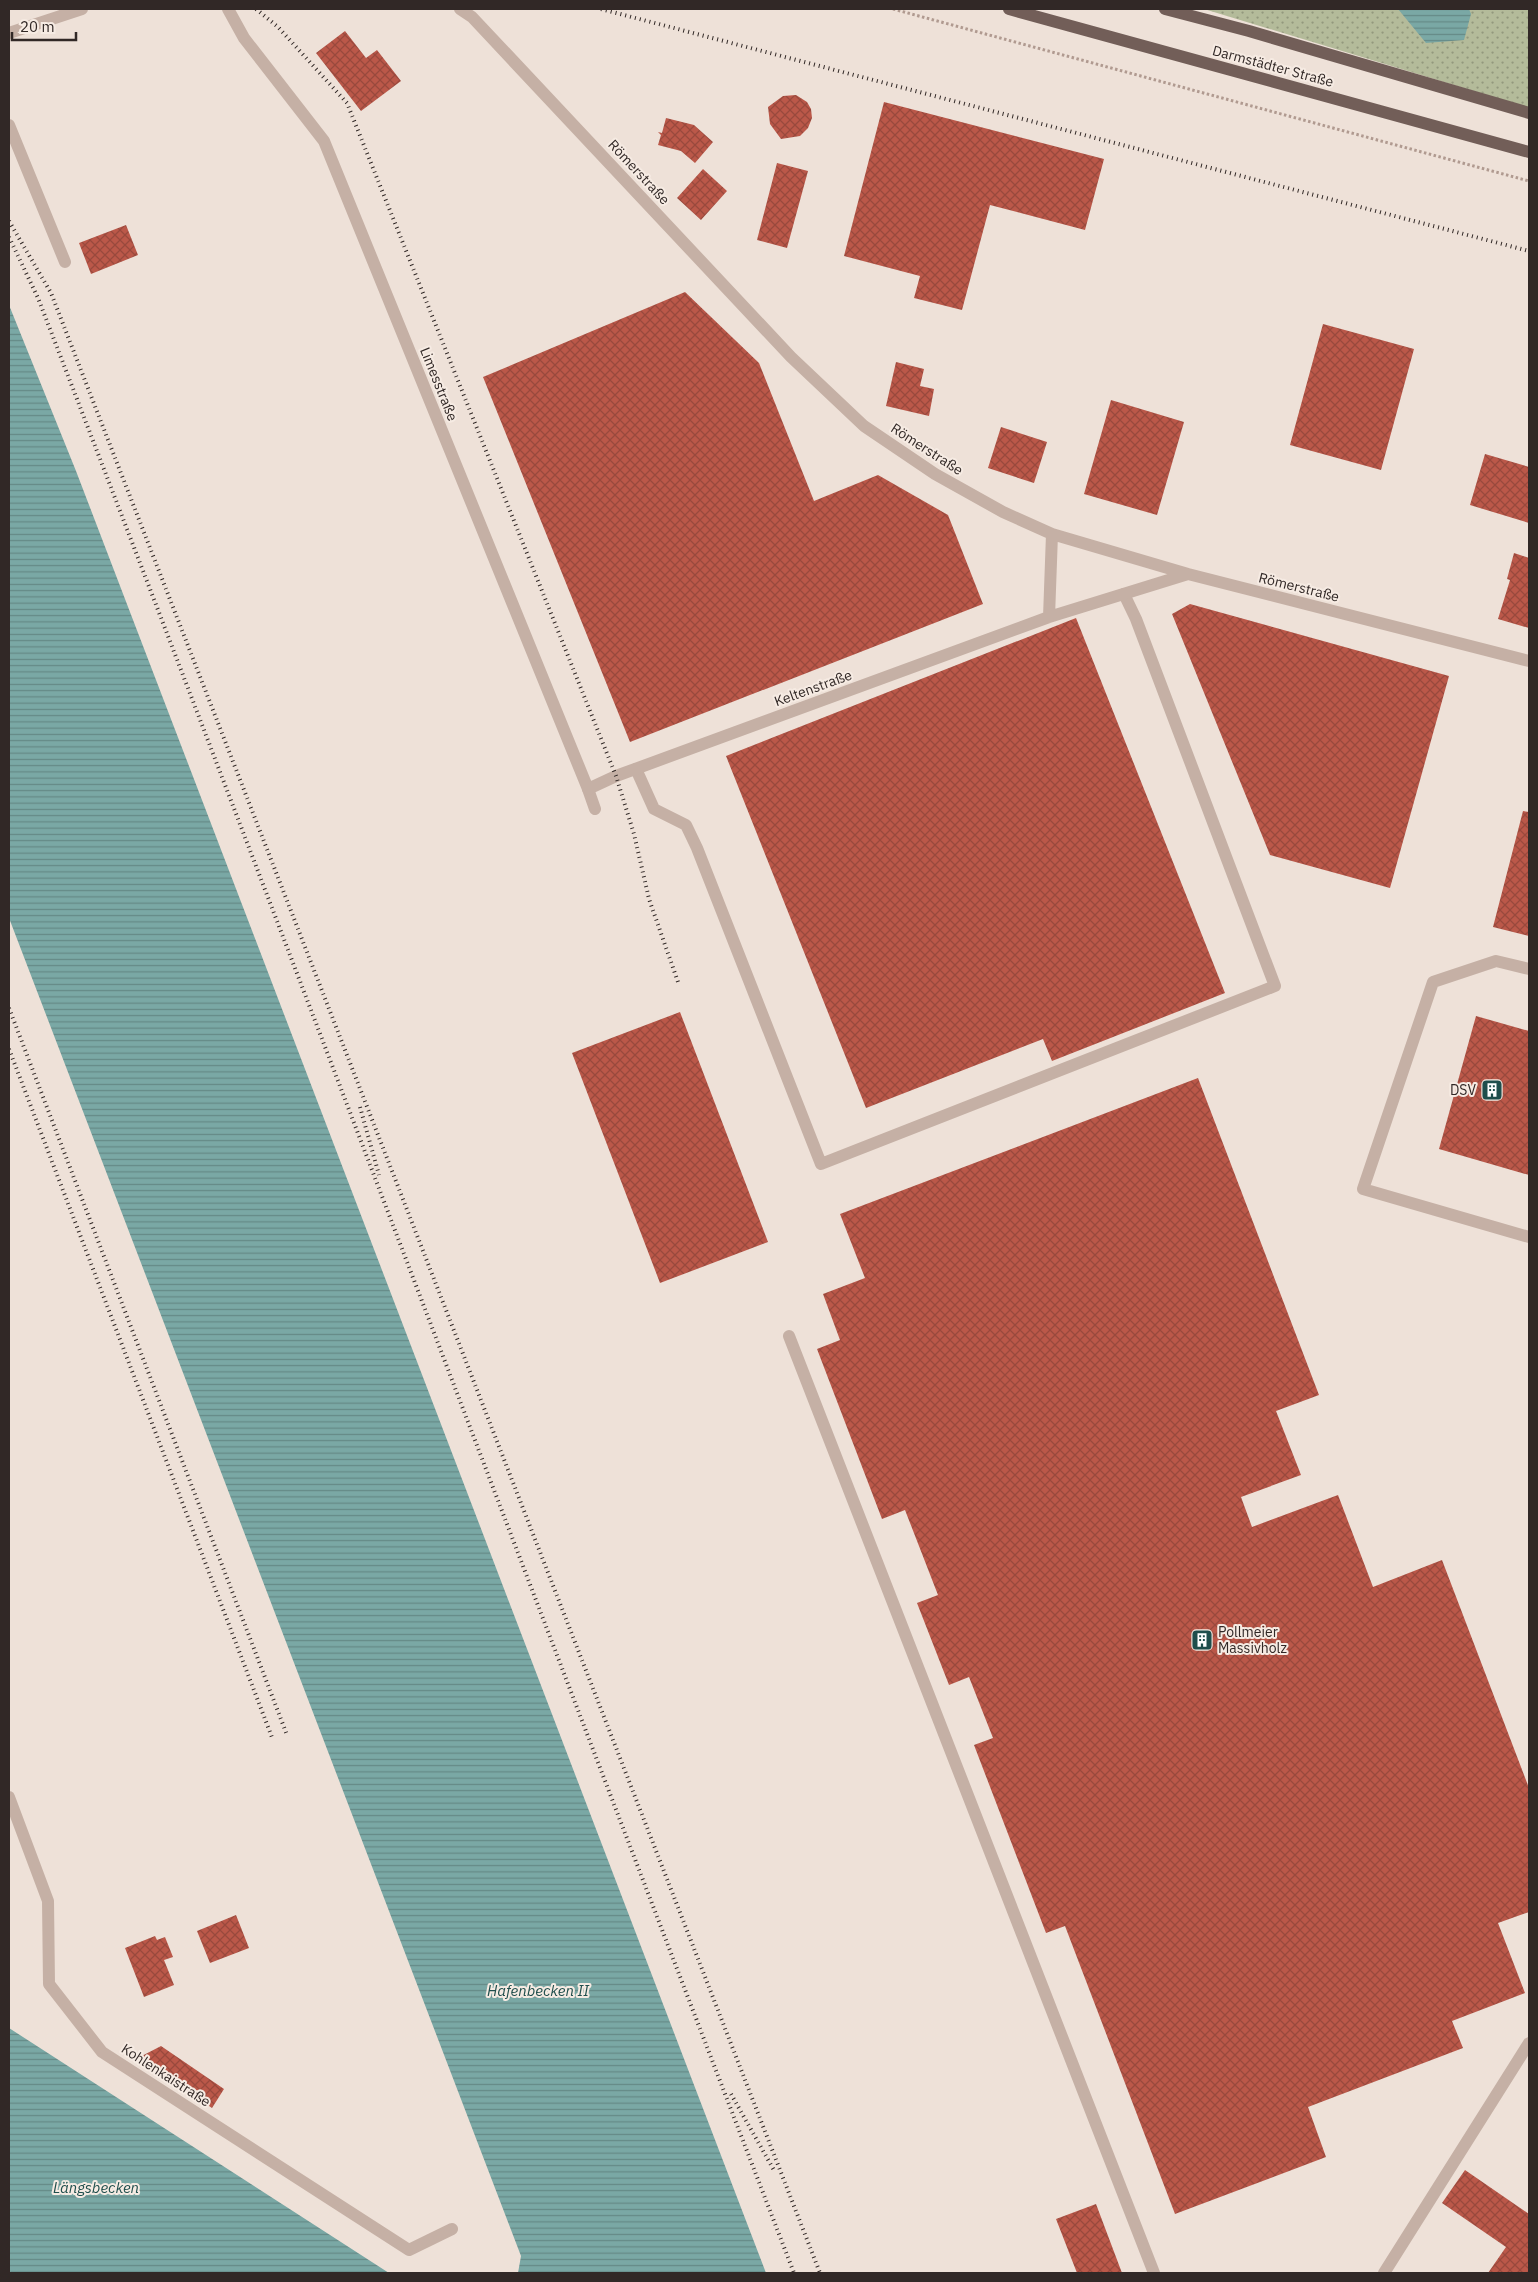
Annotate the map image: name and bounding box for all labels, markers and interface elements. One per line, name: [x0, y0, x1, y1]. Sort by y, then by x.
scale bar: [12, 10, 76, 42]
text: 20 m: [20, 17, 55, 36]
street label: Darmstädter Straße: [1210, 41, 1336, 91]
street label: Römerstraße: [604, 136, 674, 209]
street label: Limesstraße: [416, 344, 462, 424]
street label: Römerstraße: [888, 419, 967, 479]
street label: Römerstraße: [1257, 568, 1341, 606]
street label: Keltenstraße: [772, 666, 855, 710]
building icon: DSV: [1480, 1078, 1504, 1102]
place label: DSV: [1450, 1081, 1476, 1099]
place label: Pollmeier Massivholz: [1218, 1623, 1287, 1657]
building icon: Pollmeier Massivholz: [1190, 1628, 1214, 1652]
water label: Hafenbecken II: [487, 1981, 590, 2000]
street label: Kohlenkaistraße: [118, 2039, 214, 2111]
water label: Längsbecken: [53, 2178, 139, 2197]

